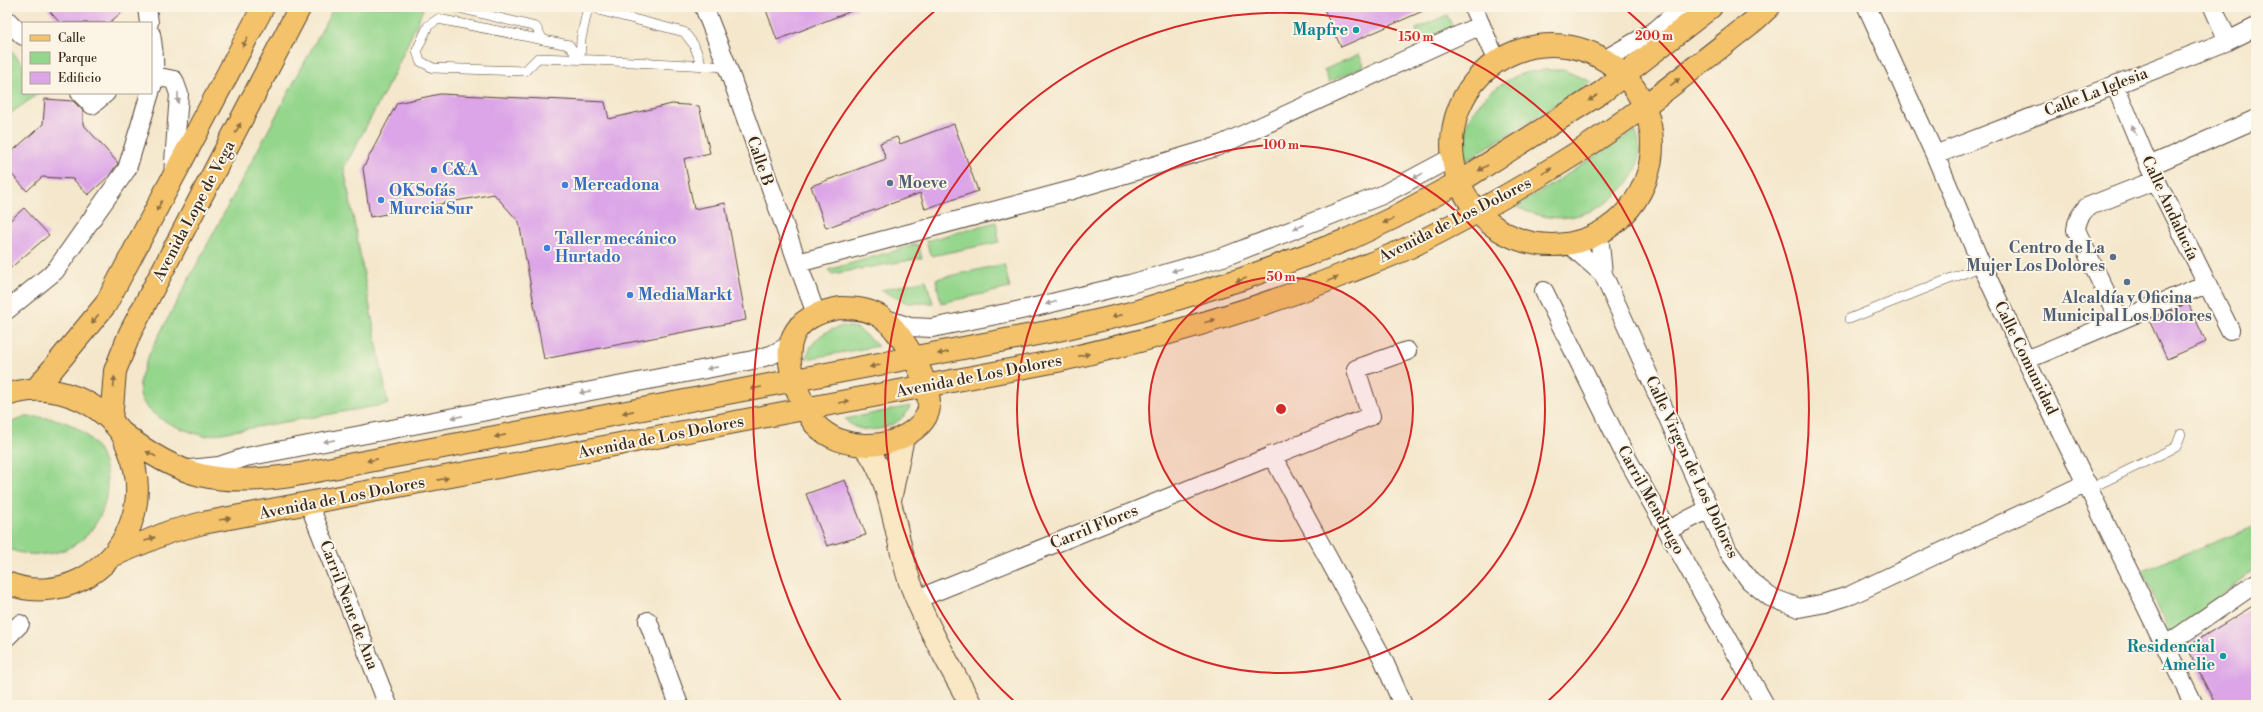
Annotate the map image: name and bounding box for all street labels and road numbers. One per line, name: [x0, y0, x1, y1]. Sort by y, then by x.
street label: Calle La Iglesia: [2041, 63, 2152, 121]
street label: Calle B: [742, 134, 778, 188]
street label: Avenida Lope de Vega: [148, 136, 240, 286]
street label: Calle Andalucía: [2137, 153, 2203, 264]
street label: Avenida de Los Dolores: [1374, 173, 1535, 268]
street label: Calle Comunidad: [1990, 298, 2062, 418]
street label: Avenida de Los Dolores: [893, 350, 1064, 402]
street label: Calle Virgen de Los Dolores: [1641, 373, 1743, 561]
street label: Avenida de Los Dolores: [575, 411, 746, 463]
street label: Carril Mendrugo: [1613, 442, 1689, 558]
street label: Avenida de Los Dolores: [256, 472, 427, 524]
street label: Carril Flores: [1047, 500, 1141, 554]
street label: Carril Nene de Ana: [315, 538, 383, 673]

